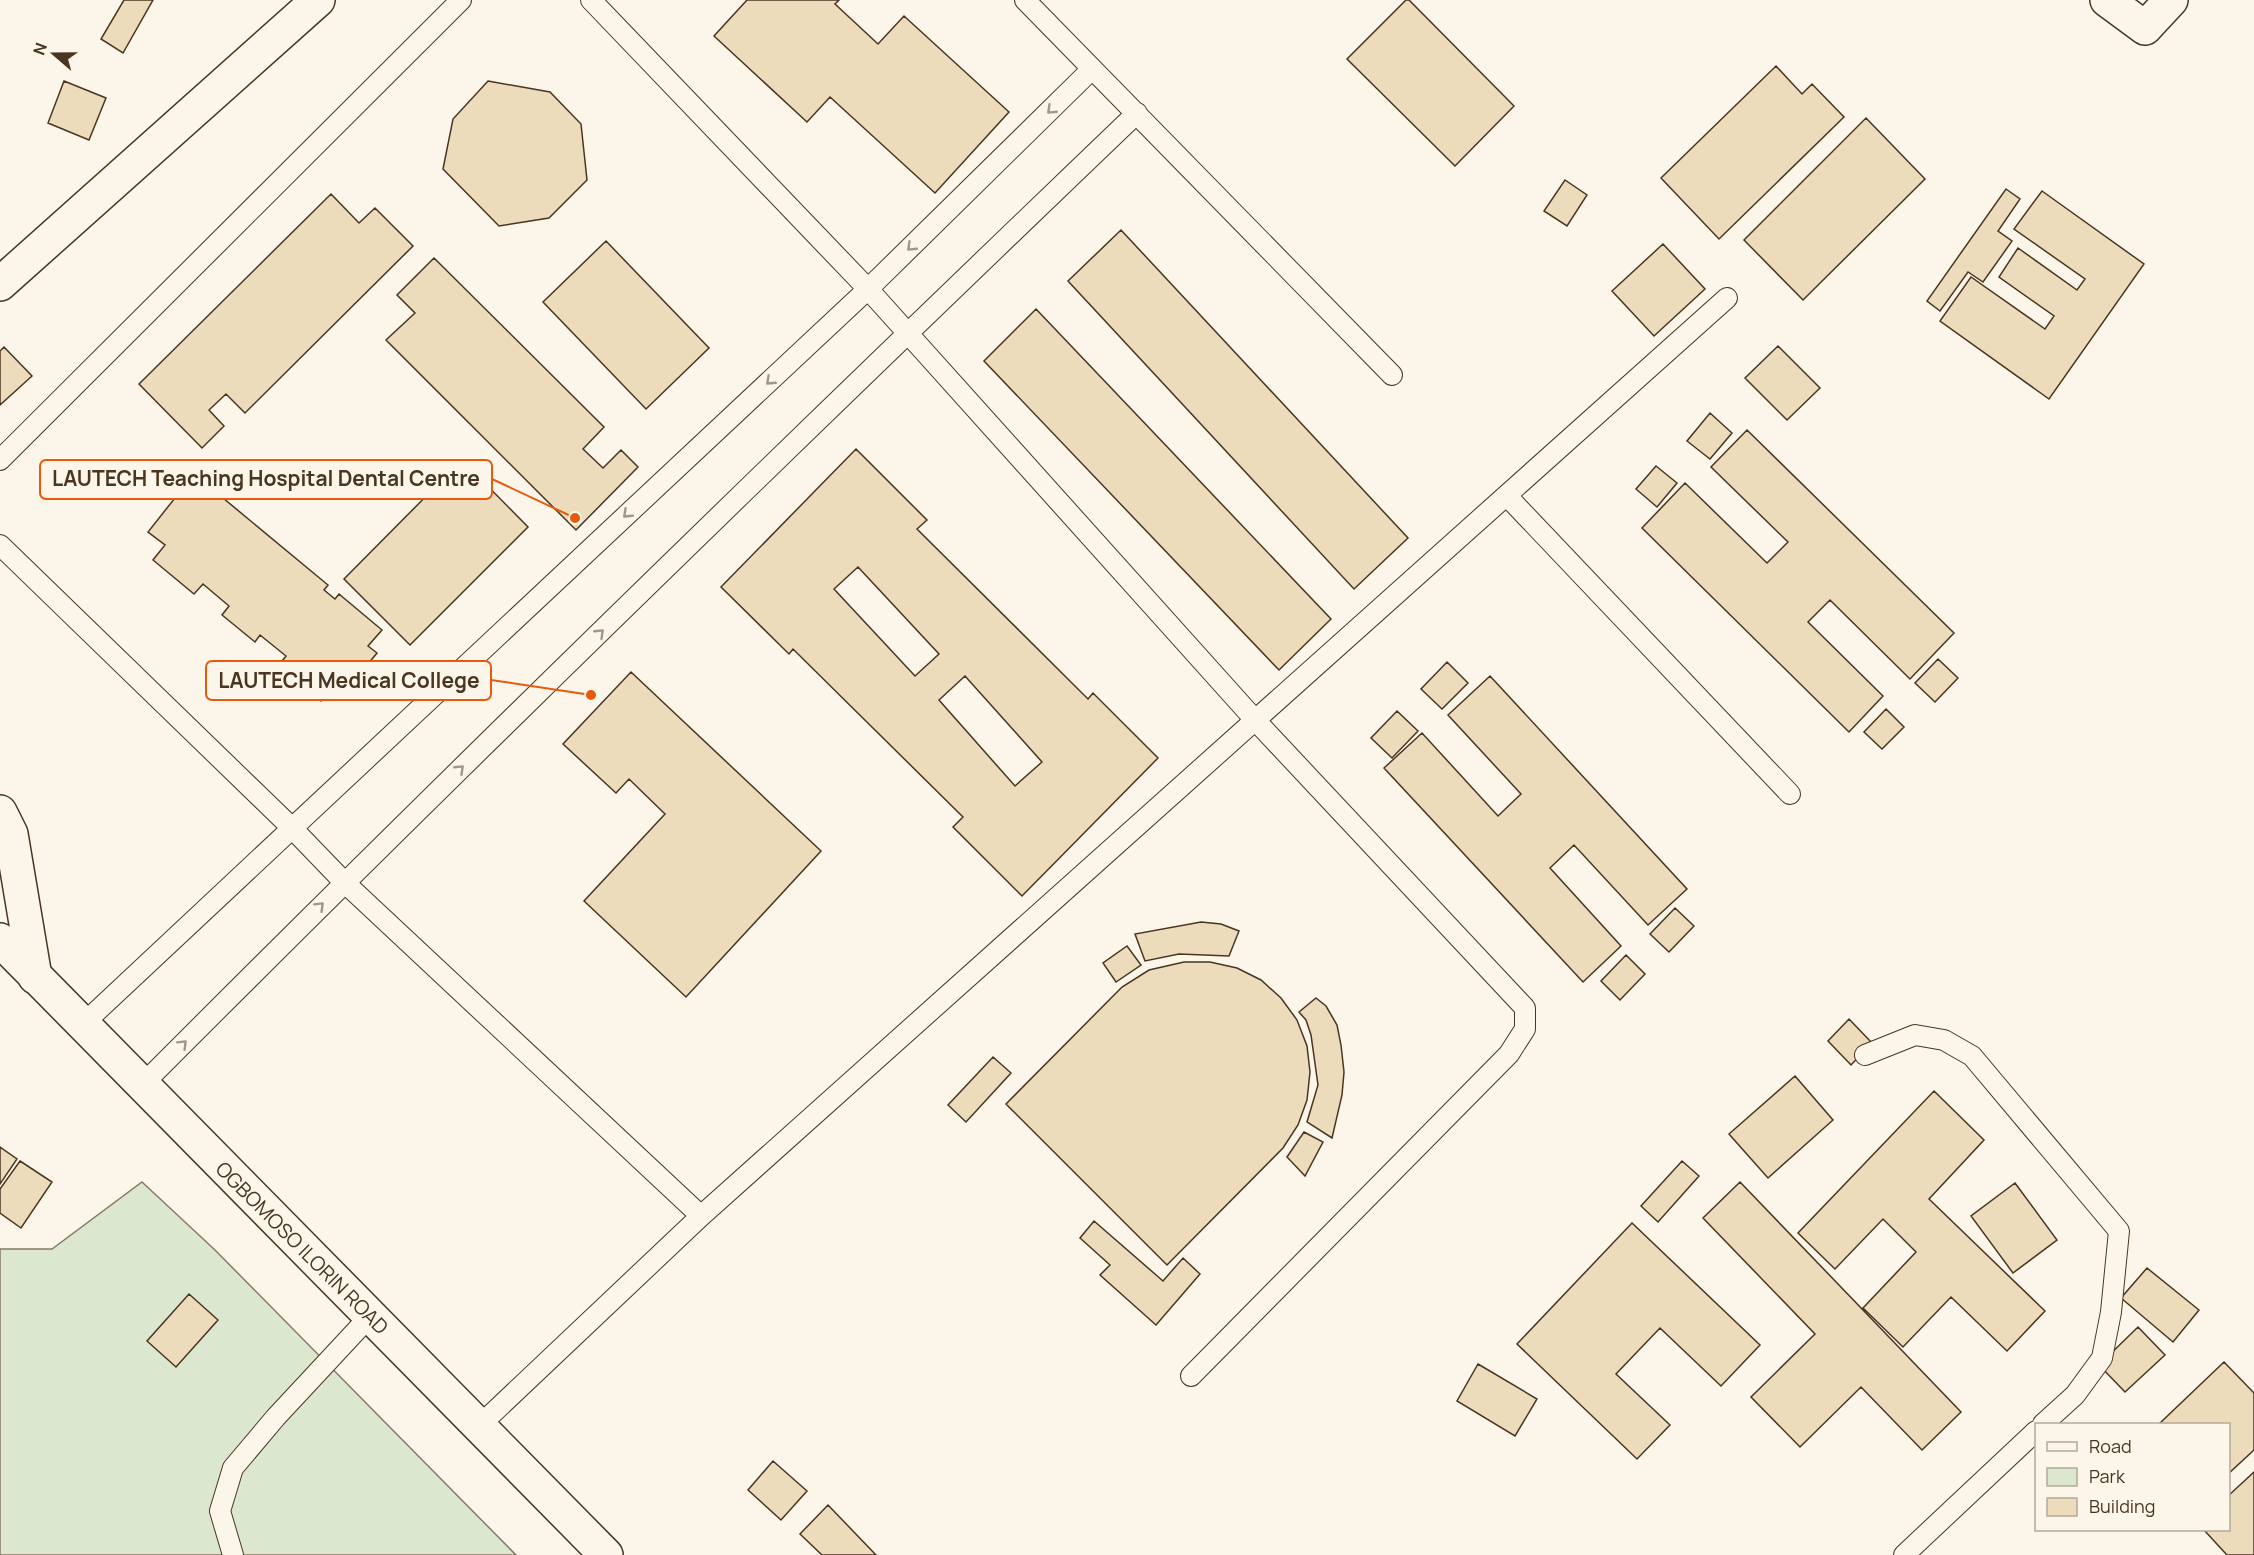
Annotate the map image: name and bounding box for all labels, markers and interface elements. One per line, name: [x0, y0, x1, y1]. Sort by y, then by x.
north arrow: [24, 24, 84, 84]
text: N: [28, 40, 52, 58]
one-way arrow: [1047, 103, 1058, 114]
one-way arrow: [908, 240, 918, 251]
one-way arrow: [766, 374, 776, 385]
callout: LAUTECH Teaching Hospital Dental Centre: [40, 460, 492, 499]
text: LAUTECH Teaching Hospital Dental Centre: [52, 464, 480, 492]
one-way arrow: [623, 507, 634, 518]
one-way arrow: [593, 629, 603, 640]
callout: LAUTECH Medical College: [206, 661, 491, 700]
text: LAUTECH Medical College: [218, 666, 480, 694]
one-way arrow: [452, 766, 463, 777]
one-way arrow: [313, 902, 324, 913]
one-way arrow: [175, 1040, 186, 1051]
street label: OGBOMOSO ILORIN ROAD: [210, 1155, 395, 1340]
legend: [2035, 1423, 2230, 1531]
text: Road: [2089, 1434, 2132, 1458]
text: Park: [2089, 1464, 2126, 1488]
text: Building: [2089, 1494, 2155, 1518]

